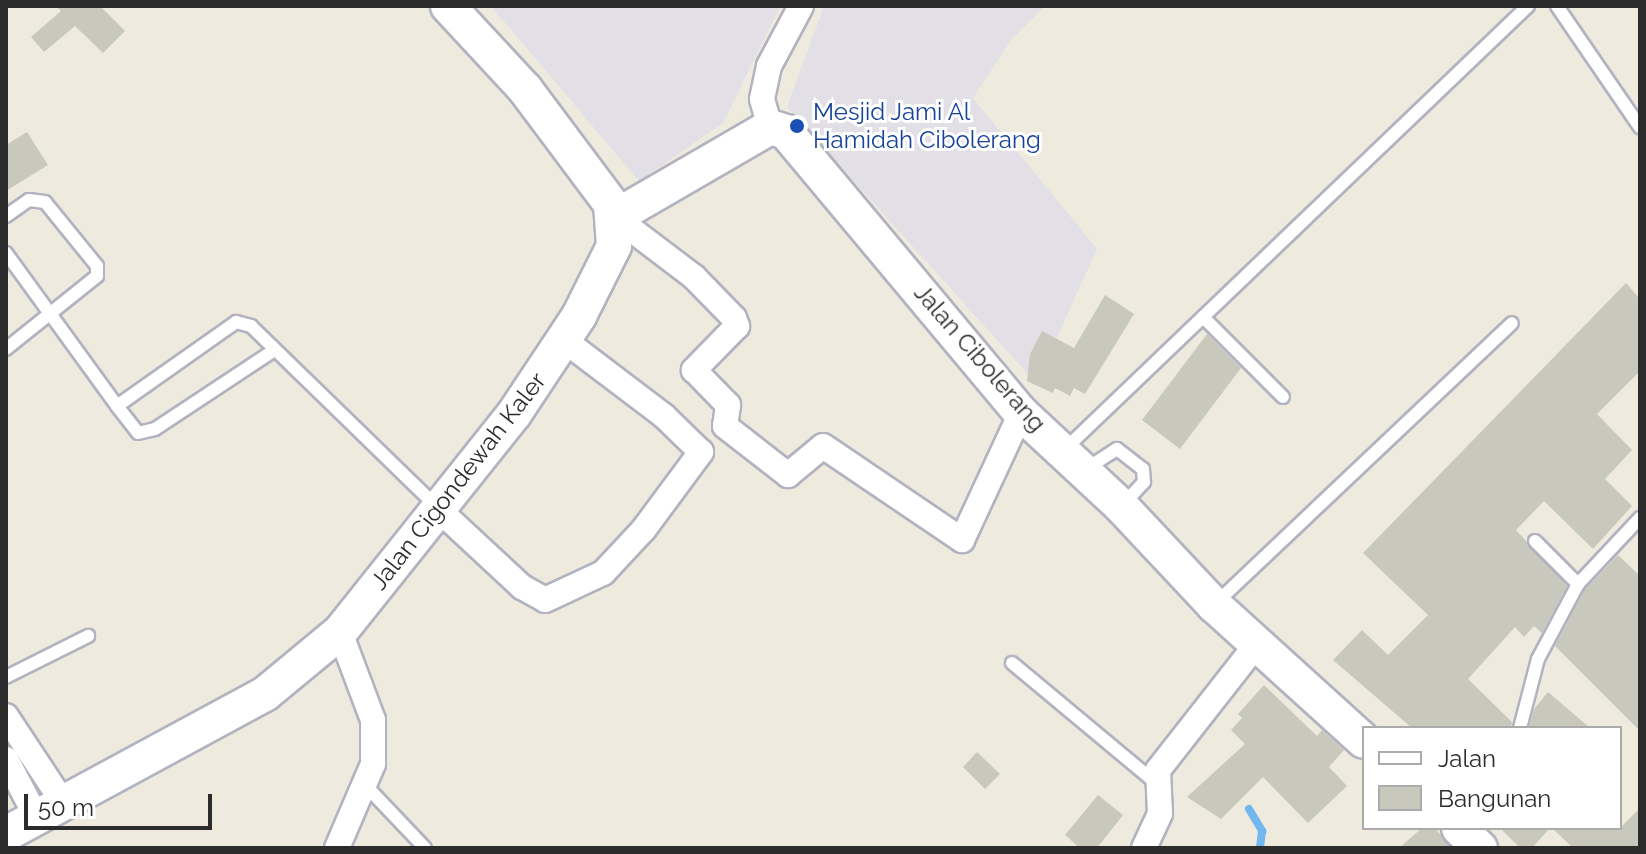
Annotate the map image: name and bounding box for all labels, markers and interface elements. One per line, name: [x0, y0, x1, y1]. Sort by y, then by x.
place label: Mesjid Jami Al Hamidah Cibolerang: [813, 98, 1041, 154]
marker: Mesjid Jami Al Hamidah Cibolerang: [788, 117, 806, 135]
street label: Jalan Cibolerang: [908, 278, 1052, 438]
street label: Jalan Cigondewah Kaler: [364, 367, 552, 595]
legend: [1362, 726, 1622, 830]
text: Jalan: [1438, 744, 1496, 773]
scale bar: [28, 778, 216, 828]
text: Bangunan: [1438, 784, 1551, 813]
text: 50 m: [38, 793, 94, 822]

